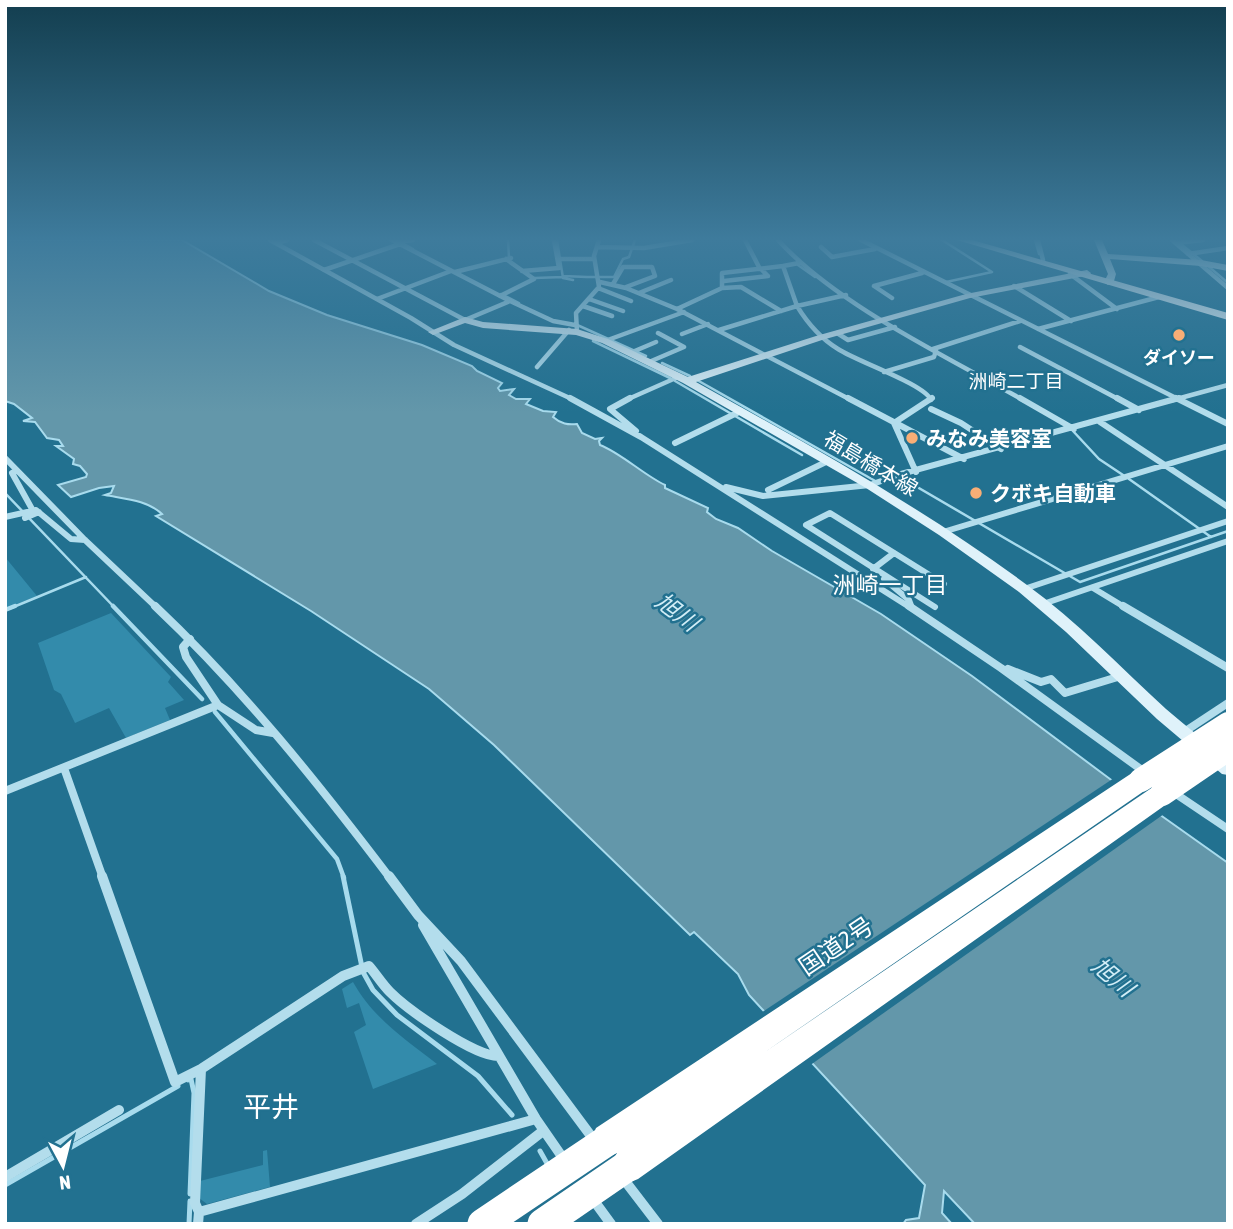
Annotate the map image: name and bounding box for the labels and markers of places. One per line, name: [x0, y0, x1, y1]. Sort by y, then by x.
marker: ダイソー: [1171, 327, 1187, 343]
place label: ダイソー: [1143, 347, 1215, 368]
place label: みなみ美容室: [926, 426, 1052, 450]
marker: みなみ美容室: [904, 430, 920, 446]
place label: クボキ自動車: [990, 481, 1116, 505]
marker: クボキ自動車: [968, 485, 984, 501]

